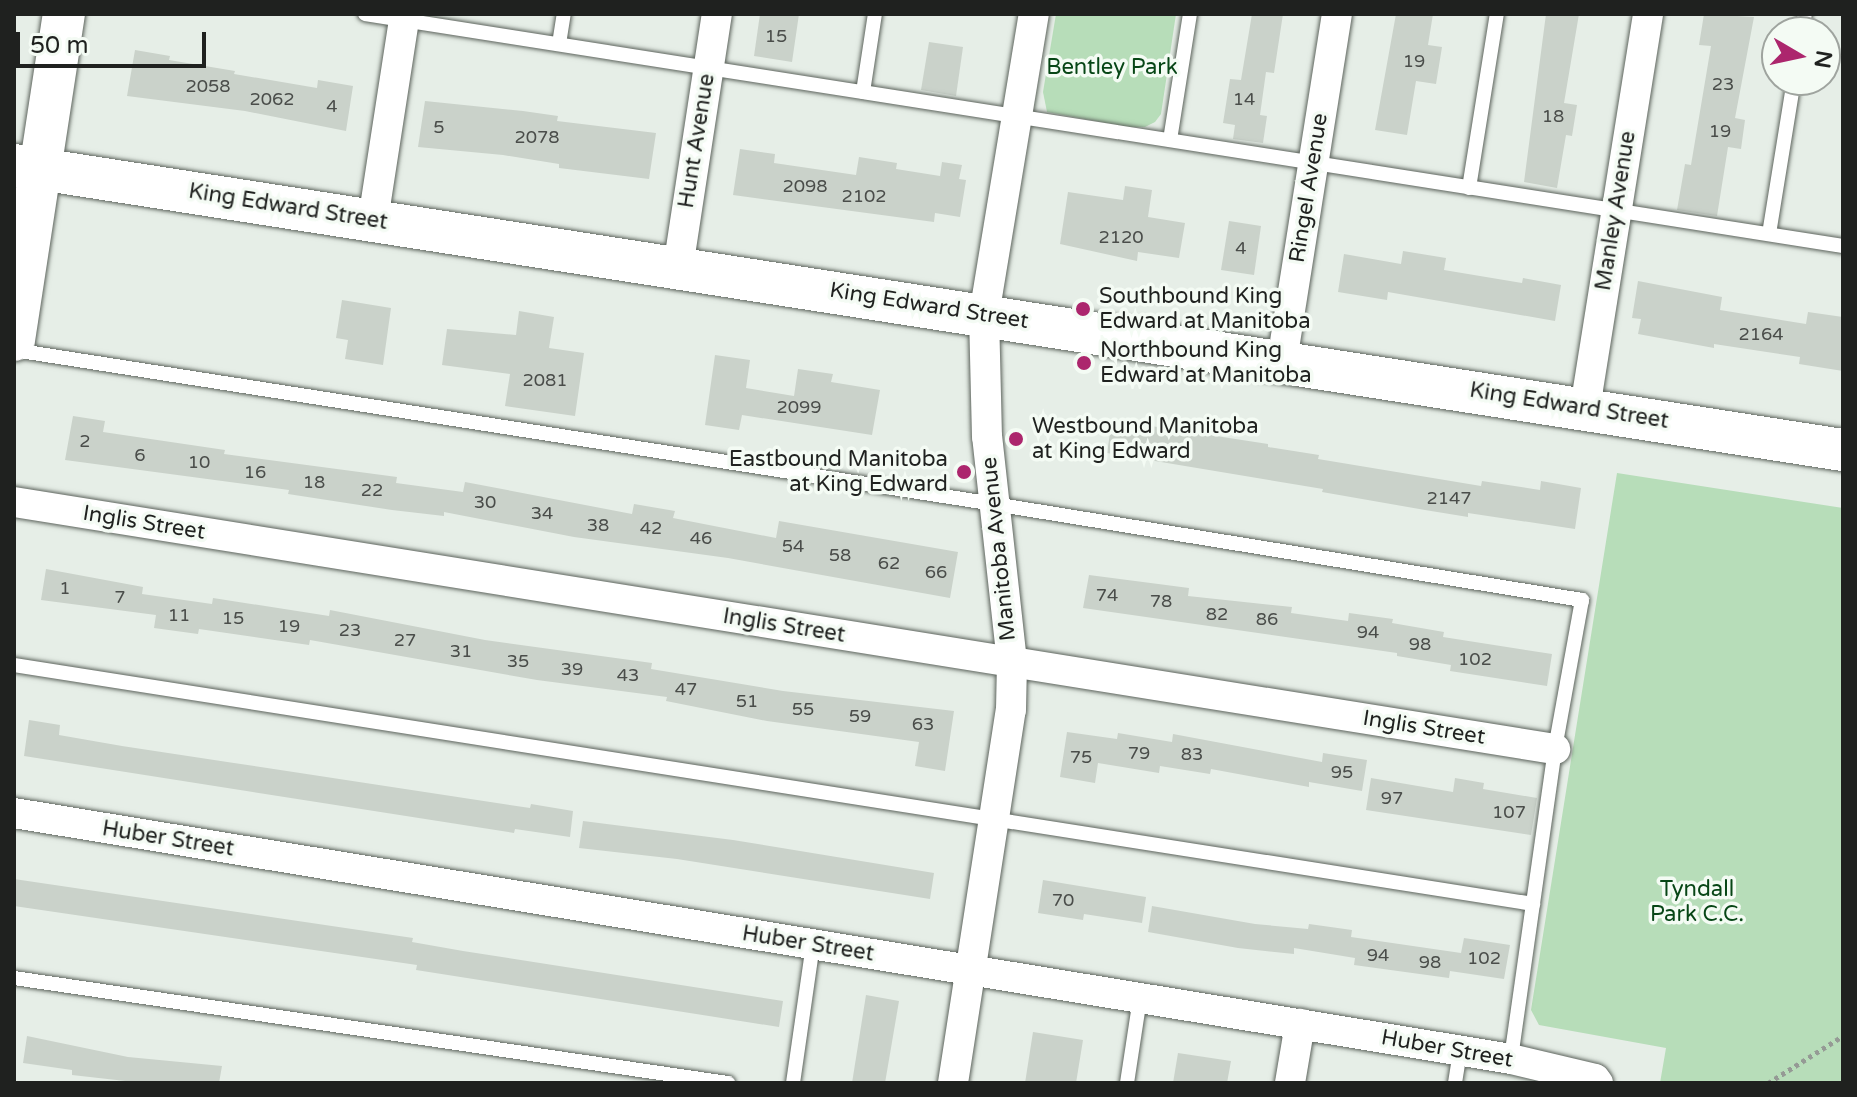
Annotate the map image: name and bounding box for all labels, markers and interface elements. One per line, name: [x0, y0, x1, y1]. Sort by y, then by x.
scale bar: [20, 16, 210, 66]
north arrow: [1761, 16, 1841, 96]
house number: 15: [765, 25, 787, 47]
text: 50 m: [30, 31, 88, 60]
text: N: [1809, 49, 1837, 70]
house number: 19: [1403, 50, 1425, 72]
park label: Bentley Park: [1046, 55, 1178, 81]
street label: Hunt Avenue: [673, 72, 721, 210]
house number: 23: [1712, 73, 1734, 95]
house number: 2058: [185, 75, 231, 97]
house number: 2062: [249, 88, 295, 110]
house number: 14: [1233, 88, 1255, 110]
house number: 4: [326, 95, 338, 117]
house number: 18: [1542, 105, 1564, 127]
street label: Ringel Avenue: [1284, 111, 1334, 265]
house number: 5: [433, 116, 445, 138]
house number: 19: [1709, 120, 1731, 142]
house number: 2078: [514, 126, 560, 148]
street label: Manley Avenue: [1590, 129, 1642, 293]
house number: 2098: [782, 175, 828, 197]
street label: King Edward Street: [187, 178, 389, 236]
house number: 2102: [841, 185, 887, 207]
house number: 2120: [1098, 226, 1144, 248]
house number: 4: [1235, 237, 1247, 259]
street label: King Edward Street: [828, 277, 1030, 335]
place label: Southbound King Edward at Manitoba: [1099, 283, 1311, 334]
marker: Southbound King Edward at Manitoba: [1074, 300, 1092, 318]
house number: 2164: [1738, 323, 1784, 345]
place label: Northbound King Edward at Manitoba: [1100, 337, 1312, 388]
marker: Northbound King Edward at Manitoba: [1075, 354, 1093, 372]
house number: 2081: [522, 369, 568, 391]
street label: King Edward Street: [1468, 377, 1670, 435]
house number: 2099: [776, 396, 822, 418]
place label: Westbound Manitoba at King Edward: [1032, 413, 1259, 464]
house number: 2: [79, 430, 91, 452]
marker: Westbound Manitoba at King Edward: [1007, 430, 1025, 448]
house number: 6: [134, 444, 146, 466]
place label: Eastbound Manitoba at King Edward: [729, 446, 948, 498]
house number: 10: [188, 451, 210, 473]
street label: Manitoba Avenue: [976, 456, 1022, 642]
house number: 16: [244, 461, 266, 483]
marker: Eastbound Manitoba at King Edward: [955, 463, 973, 481]
house number: 18: [303, 471, 325, 493]
house number: 22: [361, 479, 383, 501]
house number: 2147: [1426, 487, 1472, 509]
house number: 30: [474, 491, 496, 513]
street label: Inglis Street: [81, 500, 207, 546]
house number: 34: [531, 502, 553, 524]
house number: 38: [587, 514, 609, 536]
house number: 42: [640, 517, 662, 539]
house number: 46: [690, 527, 712, 549]
house number: 54: [782, 535, 804, 557]
house number: 58: [829, 544, 851, 566]
house number: 62: [878, 552, 900, 574]
house number: 66: [925, 561, 947, 583]
house number: 1: [59, 577, 71, 599]
house number: 74: [1096, 584, 1118, 606]
house number: 7: [114, 586, 126, 608]
house number: 78: [1150, 590, 1172, 612]
street label: Inglis Street: [721, 603, 847, 649]
house number: 82: [1206, 603, 1228, 625]
house number: 11: [168, 604, 190, 626]
house number: 15: [222, 607, 244, 629]
house number: 86: [1256, 608, 1278, 630]
house number: 19: [278, 615, 300, 637]
house number: 23: [339, 619, 361, 641]
house number: 94: [1357, 621, 1379, 643]
house number: 27: [394, 629, 416, 651]
house number: 98: [1409, 633, 1431, 655]
house number: 31: [450, 640, 472, 662]
house number: 102: [1458, 648, 1492, 670]
house number: 35: [507, 650, 529, 672]
house number: 39: [561, 658, 583, 680]
house number: 43: [617, 664, 639, 686]
house number: 47: [675, 678, 697, 700]
house number: 51: [736, 690, 758, 712]
house number: 55: [792, 698, 814, 720]
house number: 59: [849, 705, 871, 727]
street label: Inglis Street: [1361, 705, 1487, 751]
house number: 63: [912, 713, 934, 735]
house number: 79: [1128, 742, 1150, 764]
house number: 83: [1181, 743, 1203, 765]
house number: 75: [1070, 746, 1092, 768]
house number: 95: [1331, 761, 1353, 783]
house number: 97: [1381, 787, 1403, 809]
house number: 107: [1492, 801, 1526, 823]
street label: Huber Street: [100, 816, 236, 862]
park label: Tyndall Park C.C.: [1650, 876, 1744, 928]
house number: 70: [1052, 889, 1074, 911]
street label: Huber Street: [740, 921, 876, 967]
house number: 94: [1367, 944, 1389, 966]
house number: 102: [1467, 947, 1501, 969]
house number: 98: [1419, 951, 1441, 973]
street label: Huber Street: [1379, 1024, 1515, 1074]

